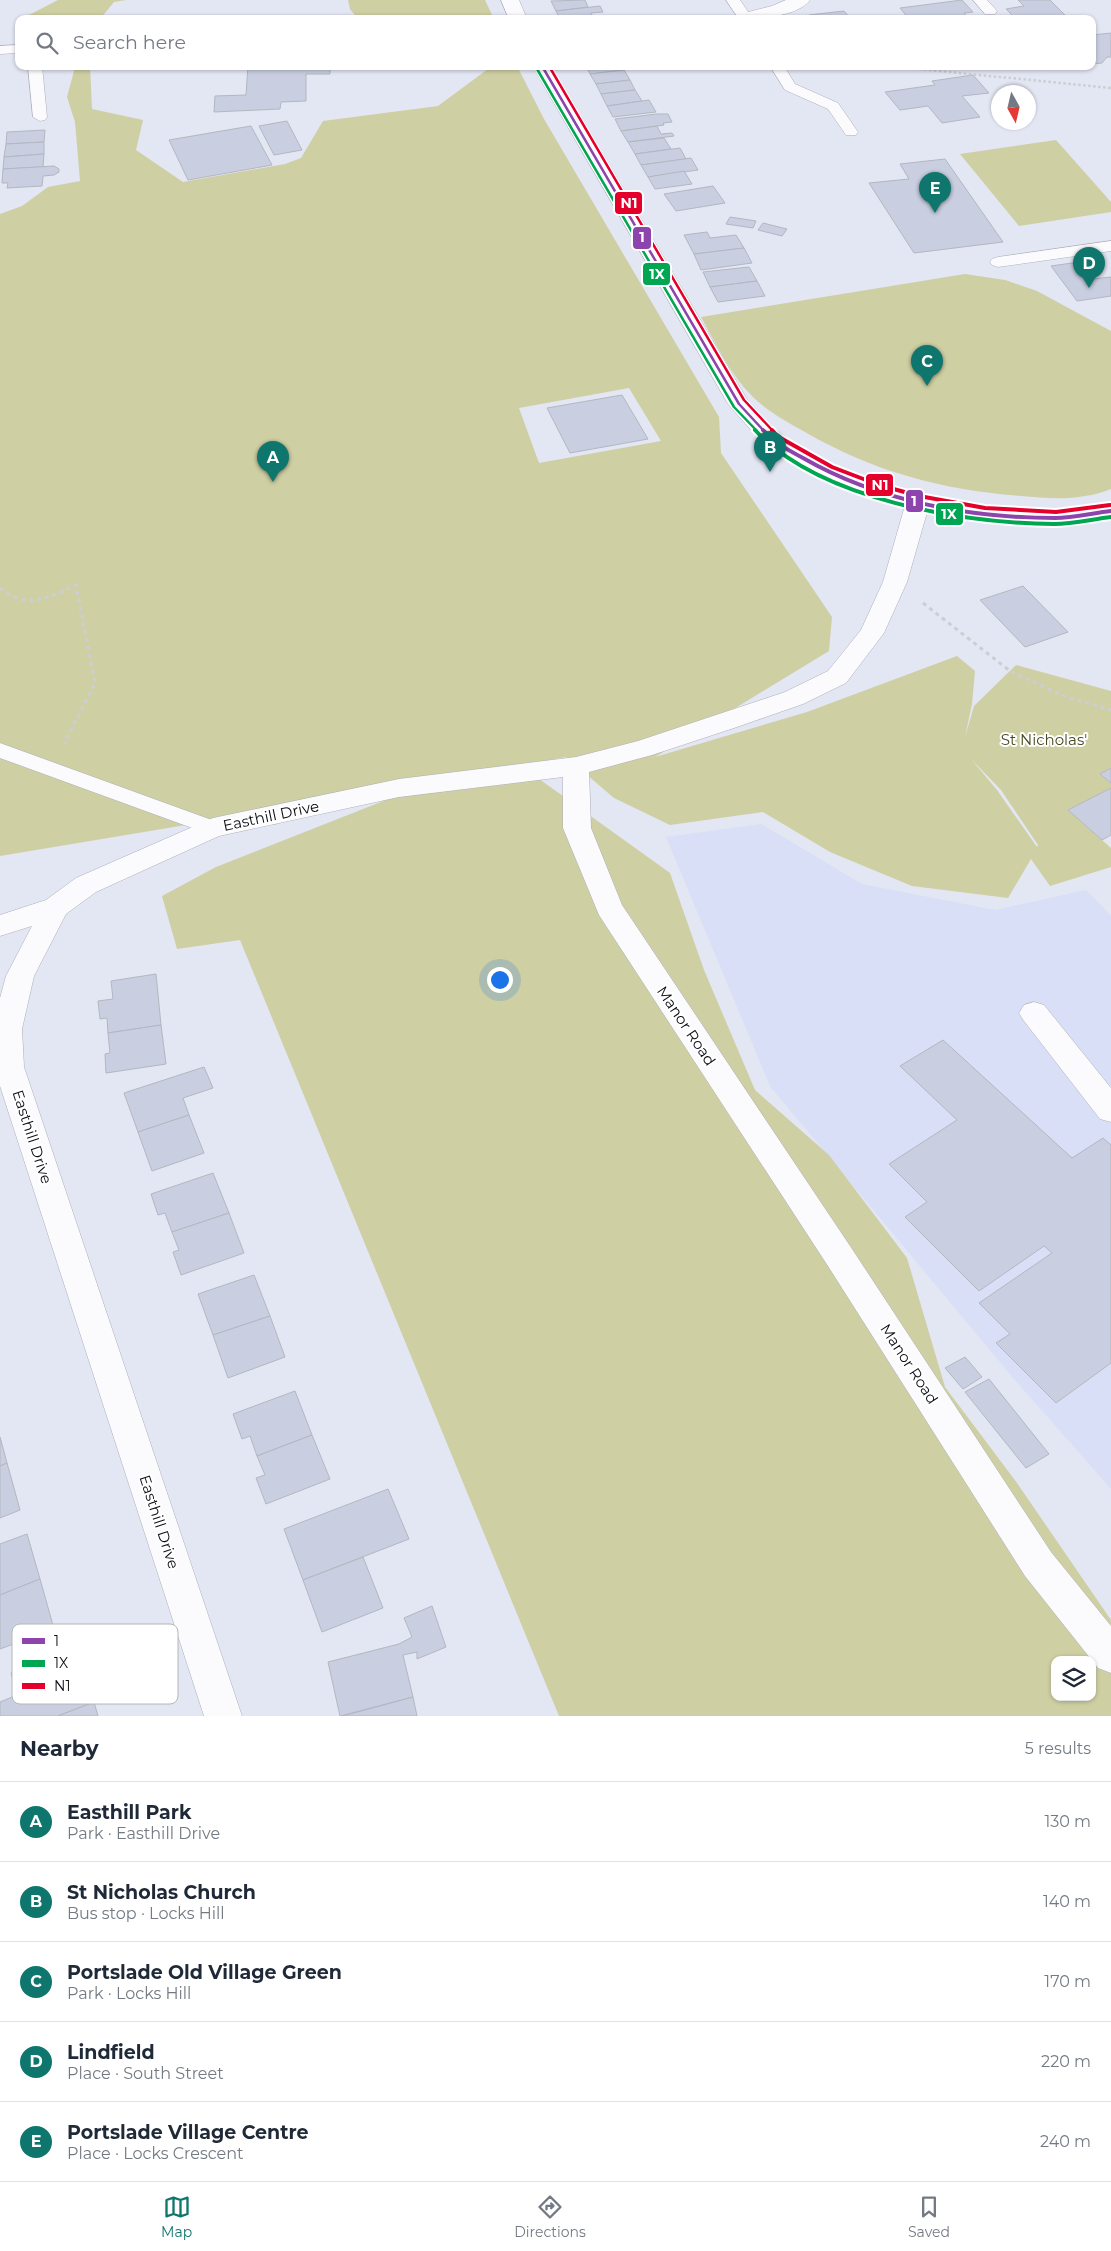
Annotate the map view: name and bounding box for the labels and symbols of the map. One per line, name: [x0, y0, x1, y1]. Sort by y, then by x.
north arrow: [991, 85, 1036, 130]
pin: E: [919, 172, 951, 213]
line badge: N1: [614, 191, 643, 215]
text: N1: [621, 194, 637, 212]
line badge: 1: [632, 226, 652, 250]
text: 1: [639, 228, 645, 246]
pin: D: [1073, 247, 1105, 288]
line badge: 1X: [642, 262, 671, 286]
text: 1X: [649, 265, 665, 283]
pin: C: [911, 345, 943, 386]
pin: B: [754, 431, 786, 472]
pin: A: [257, 441, 289, 482]
line badge: N1: [865, 473, 894, 497]
text: N1: [872, 476, 888, 494]
line badge: 1: [905, 489, 924, 513]
text: 1: [911, 492, 917, 510]
line badge: 1X: [935, 502, 964, 526]
text: 1X: [941, 505, 957, 523]
park label: St Nicholas': [1001, 730, 1087, 749]
street label: Easthill Drive: [221, 796, 321, 835]
your location: [487, 967, 513, 993]
street label: Manor Road: [653, 982, 720, 1069]
street label: Easthill Drive: [8, 1087, 57, 1186]
street label: Manor Road: [876, 1320, 942, 1407]
street label: Easthill Drive: [135, 1472, 184, 1571]
legend: [12, 1624, 178, 1704]
text: 1: [54, 1632, 59, 1650]
text: 1X: [54, 1654, 68, 1672]
text: N1: [54, 1677, 70, 1695]

